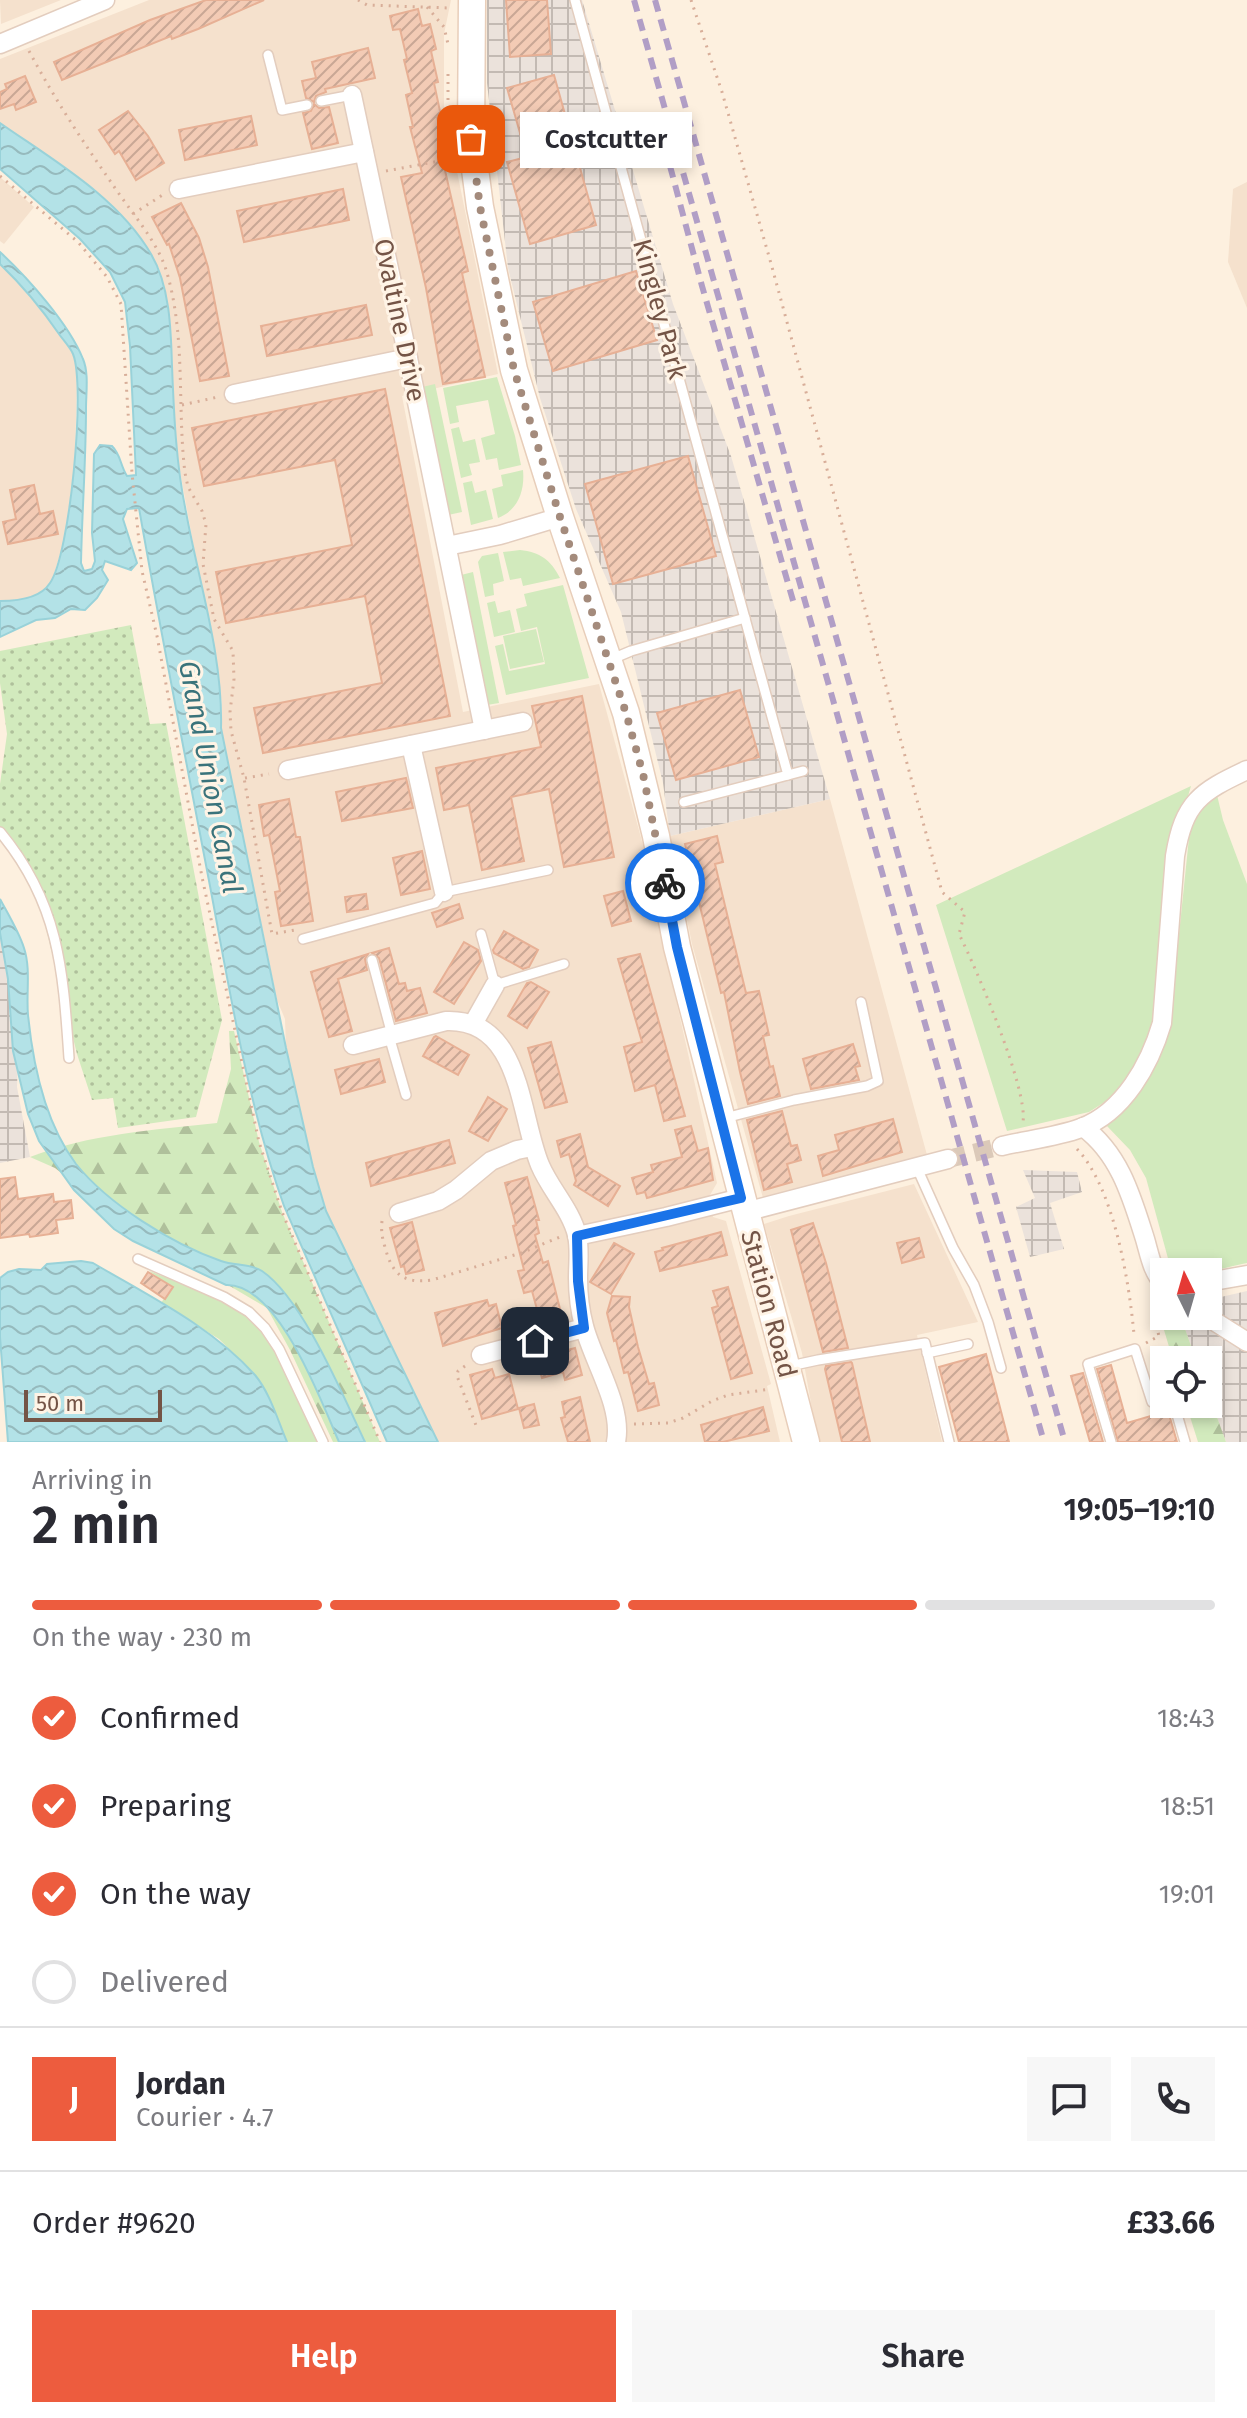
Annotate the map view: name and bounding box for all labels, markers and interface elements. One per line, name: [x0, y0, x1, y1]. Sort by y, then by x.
pin: [437, 105, 505, 173]
callout: Costcutter: [519, 111, 691, 167]
icon: bag: [449, 117, 493, 161]
text: Costcutter: [545, 124, 667, 155]
street label: Ovaltine Drive: [367, 236, 432, 404]
street label: Kingley Park: [626, 236, 693, 383]
water label: Grand Union Canal: [172, 658, 249, 896]
courier: [625, 843, 705, 923]
icon: bike: [643, 861, 687, 905]
street label: Station Road: [734, 1227, 803, 1381]
north arrow: [1150, 1258, 1222, 1330]
map controls: [1150, 1258, 1222, 1418]
pin: [501, 1307, 569, 1375]
icon: home: [513, 1319, 557, 1363]
button: locate: [1150, 1346, 1222, 1418]
scale bar: [24, 1386, 162, 1422]
text: 50 m: [36, 1390, 84, 1417]
text: Arriving in: [32, 1465, 153, 1496]
text: 19:05–19:10: [1063, 1492, 1215, 1528]
text: 2 min: [32, 1494, 160, 1557]
text: On the way · 230 m: [32, 1622, 252, 1653]
icon: check: [32, 1696, 76, 1740]
text: Confirmed: [100, 1700, 240, 1736]
text: 18:43: [1157, 1703, 1215, 1734]
icon: check: [32, 1784, 76, 1828]
text: Preparing: [100, 1788, 231, 1824]
text: 18:51: [1160, 1791, 1215, 1822]
icon: check: [32, 1872, 76, 1916]
text: On the way: [100, 1876, 251, 1912]
text: 19:01: [1159, 1879, 1215, 1910]
text: Delivered: [100, 1964, 229, 2000]
button: chat: [1027, 2057, 1111, 2141]
button: phone: [1131, 2057, 1215, 2141]
text: Jordan: [136, 2066, 226, 2102]
text: J: [69, 2081, 79, 2117]
text: Courier · 4.7: [136, 2102, 274, 2133]
text: Order #9620: [32, 2205, 196, 2241]
text: £33.66: [1127, 2205, 1215, 2241]
button: Help: [32, 2310, 616, 2402]
button: Share: [632, 2310, 1215, 2402]

